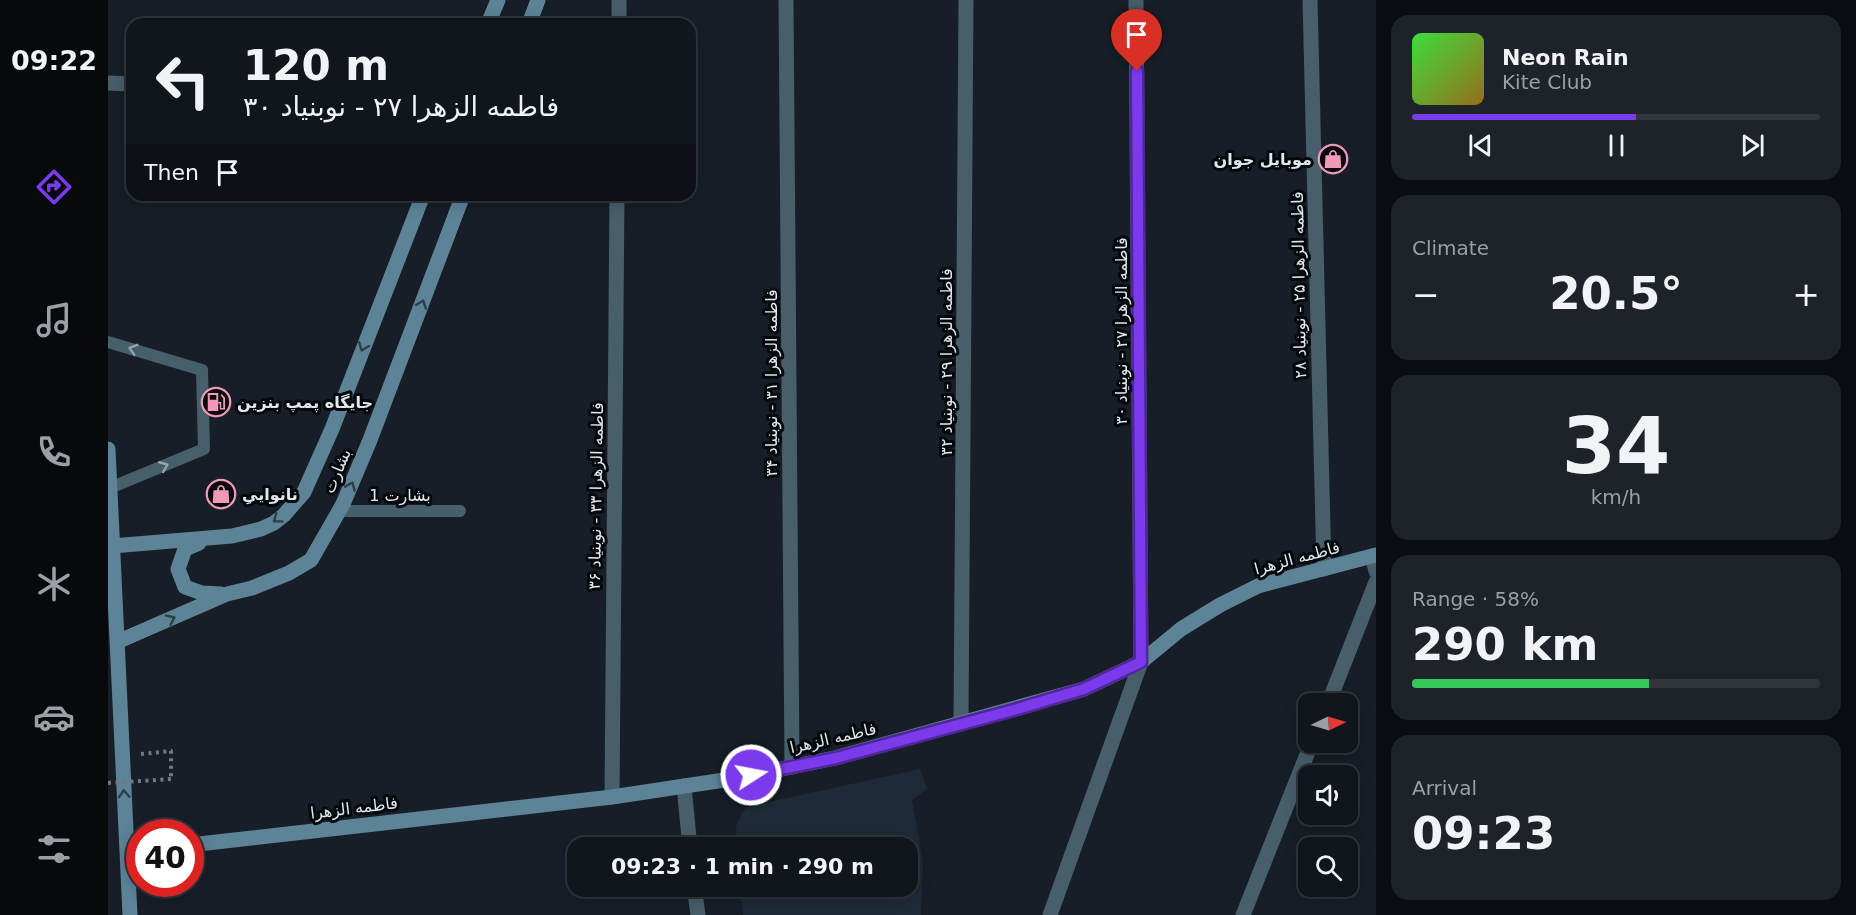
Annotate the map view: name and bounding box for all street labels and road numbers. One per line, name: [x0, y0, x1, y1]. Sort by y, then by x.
street label: فاطمه الزهرا ۲۵ - نوبنیاد ۲۸: [1288, 191, 1311, 379]
street label: فاطمه الزهرا ۲۷ - نوبنیاد ۳۰: [1112, 237, 1132, 425]
street label: فاطمه الزهرا ۲۹ - نوبنیاد ۳۲: [937, 268, 957, 456]
street label: فاطمه الزهرا ۳۱ - نوبنیاد ۳۴: [762, 289, 782, 477]
street label: فاطمه الزهرا ۳۳ - نوبنیاد ۳۶: [585, 402, 608, 590]
street label: بشارت: [319, 446, 356, 496]
street label: بشارت 1: [369, 486, 431, 506]
street label: فاطمه الزهرا: [1252, 537, 1342, 580]
street label: فاطمه الزهرا: [788, 719, 878, 758]
street label: فاطمه الزهرا: [309, 793, 399, 824]

